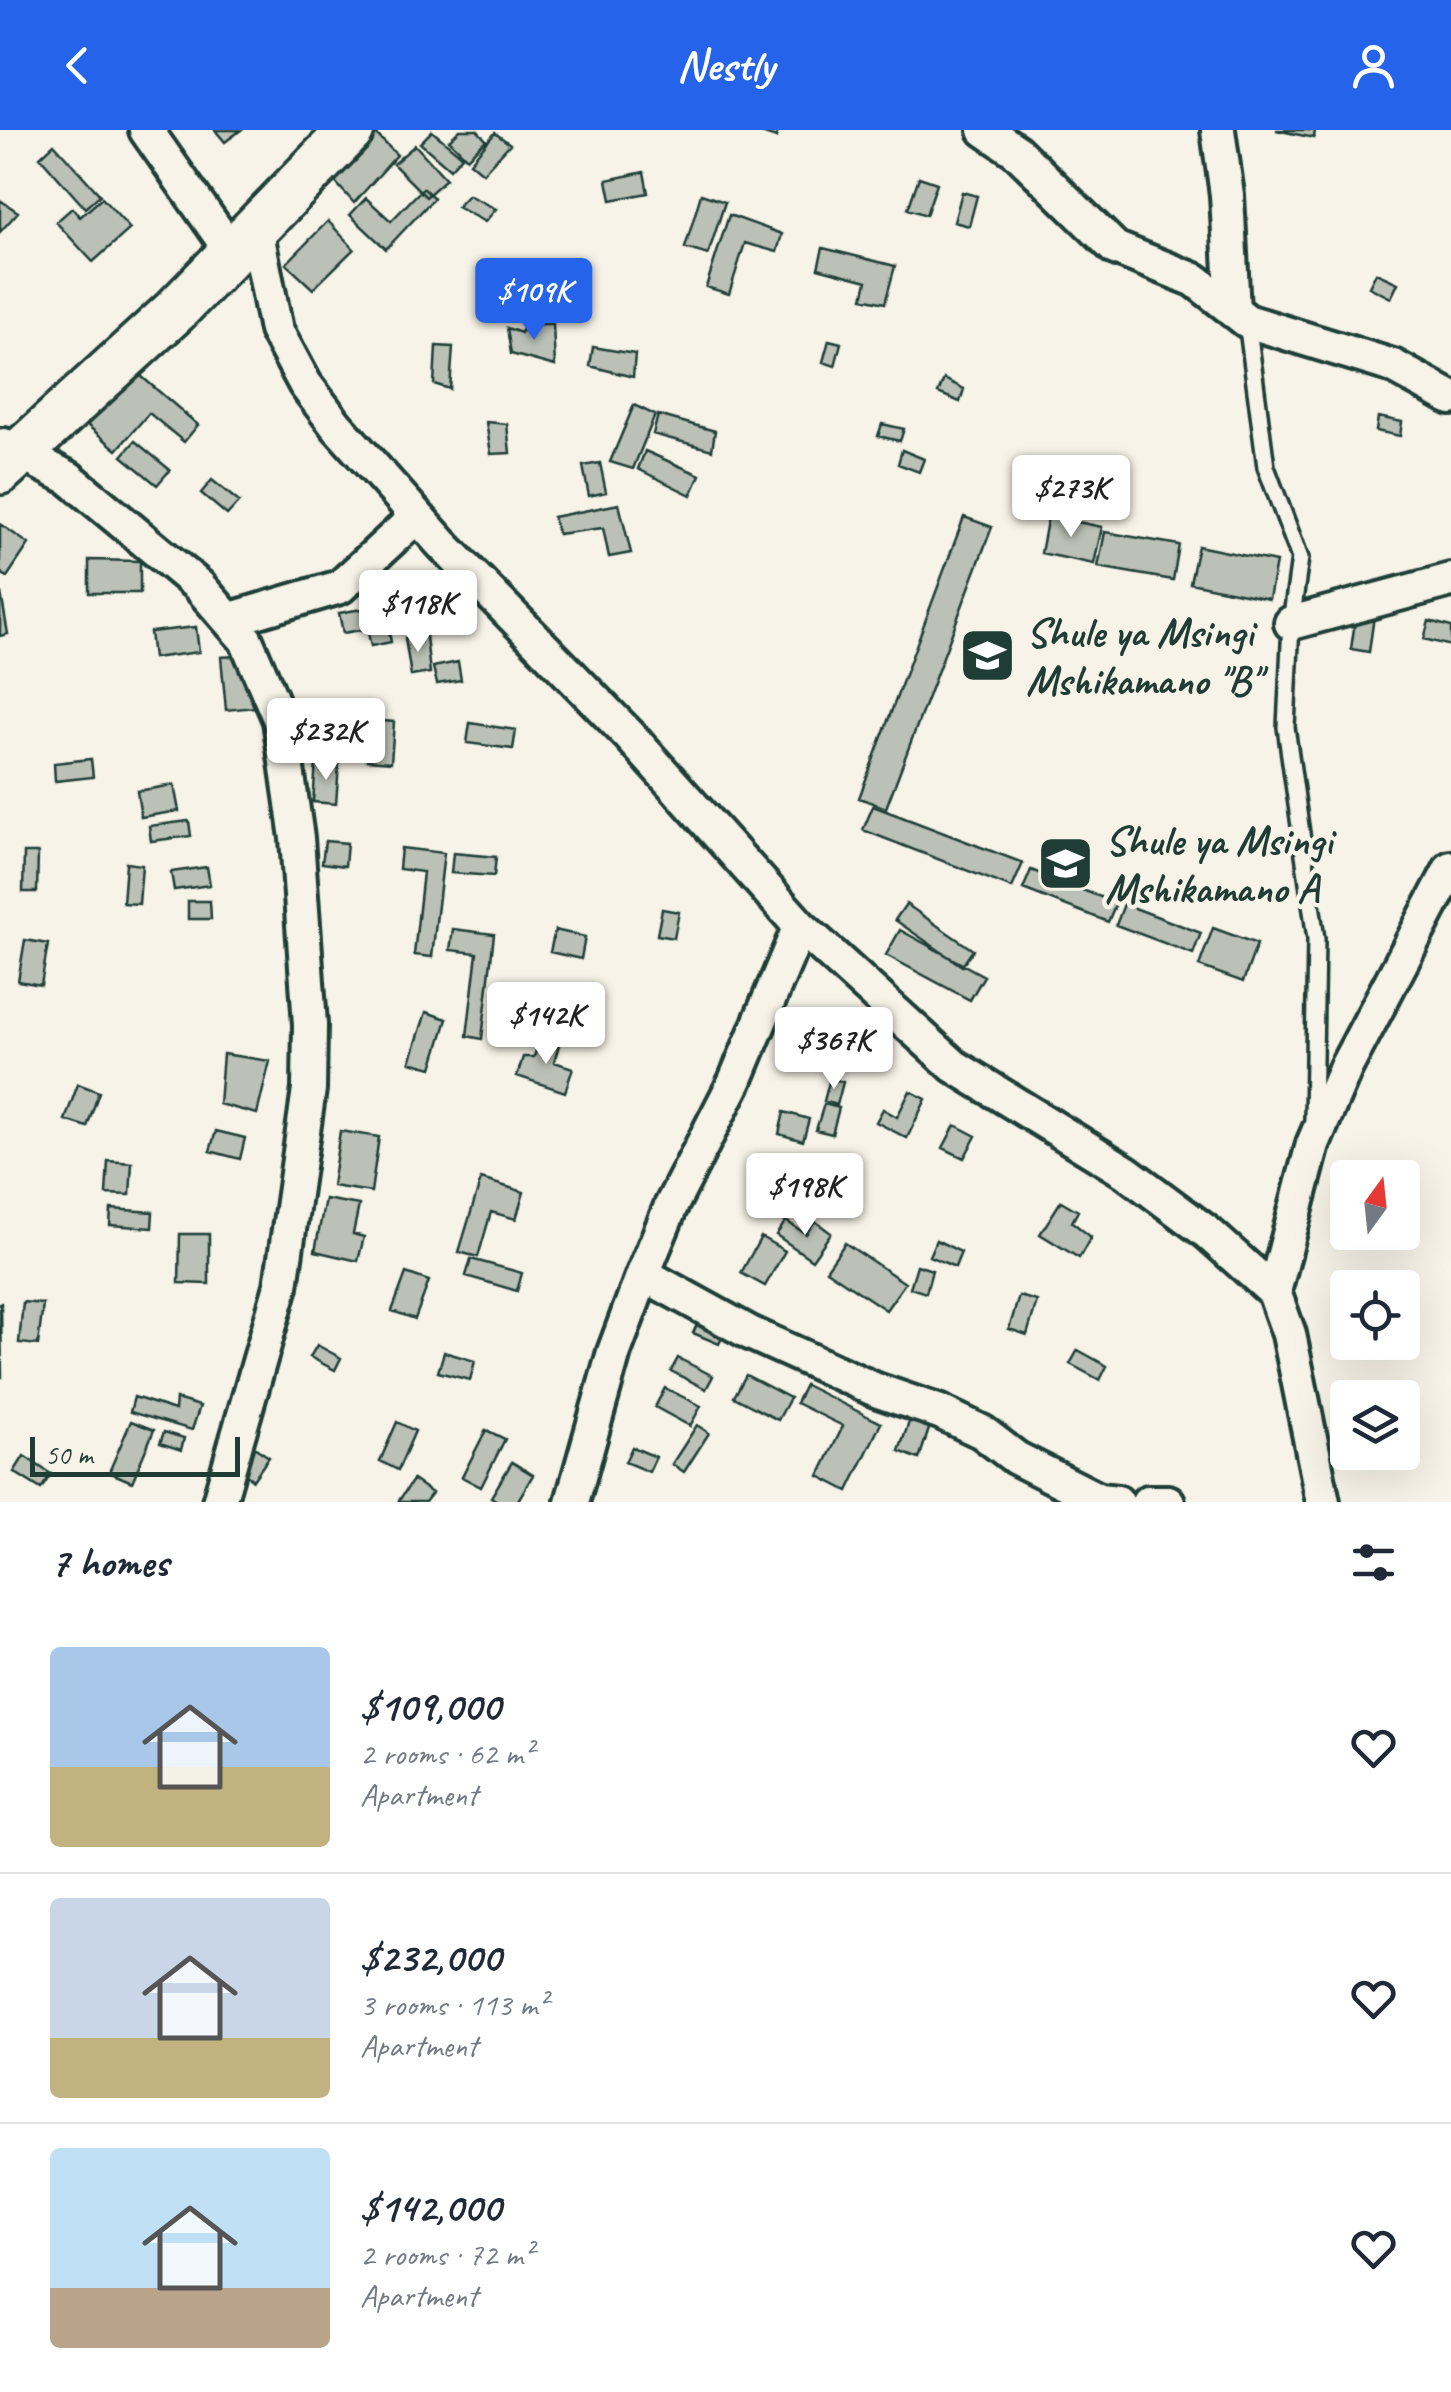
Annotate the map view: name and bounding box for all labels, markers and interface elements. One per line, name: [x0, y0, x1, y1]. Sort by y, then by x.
text: Nestly: [677, 37, 774, 94]
icon: back: [50, 38, 105, 93]
icon: person: [1346, 38, 1401, 93]
pin: $109K: [464, 258, 604, 343]
text: $109K: [497, 270, 571, 311]
pin: $273K: [1001, 455, 1141, 540]
text: $273K: [1034, 467, 1108, 508]
pin: $118K: [348, 570, 488, 655]
text: $118K: [381, 582, 455, 623]
place label: Shule ya Msingi Mshikamano "B": [1026, 606, 1269, 707]
school or university icon: Shule ya Msingi Mshikamano "B": [957, 625, 1017, 685]
pin: $232K: [256, 698, 396, 783]
text: $232K: [289, 710, 363, 751]
place label: Shule ya Msingi Mshikamano A: [1105, 814, 1337, 915]
school or university icon: Shule ya Msingi Mshikamano A: [1036, 833, 1096, 893]
pin: $142K: [476, 982, 616, 1067]
text: $142K: [509, 994, 583, 1035]
pin: $367K: [764, 1007, 904, 1092]
text: $367K: [797, 1019, 871, 1060]
pin: $198K: [735, 1153, 875, 1238]
north arrow: [1330, 1160, 1420, 1250]
map controls: [1330, 1160, 1420, 1470]
text: $198K: [768, 1165, 842, 1206]
button: locate: [1330, 1270, 1420, 1360]
button: layers: [1330, 1380, 1420, 1470]
scale bar: [30, 1432, 240, 1476]
text: 50 m: [45, 1437, 93, 1472]
icon: filters: [1346, 1535, 1401, 1590]
text: 7 homes: [50, 1536, 168, 1589]
text: $109,000: [360, 1680, 500, 1733]
icon: home: [130, 1687, 250, 1807]
icon: heart: [1346, 1720, 1401, 1775]
text: 2 rooms · 62 m²: [360, 1733, 533, 1774]
text: Apartment: [360, 1774, 478, 1815]
text: $232,000: [360, 1931, 501, 1984]
icon: home: [130, 1938, 250, 2058]
icon: heart: [1346, 1971, 1401, 2026]
text: 3 rooms · 113 m²: [360, 1984, 547, 2025]
text: Apartment: [360, 2025, 478, 2066]
text: $142,000: [360, 2181, 501, 2234]
icon: home: [130, 2188, 250, 2308]
icon: heart: [1346, 2221, 1401, 2276]
text: 2 rooms · 72 m²: [360, 2234, 533, 2275]
text: Apartment: [360, 2275, 478, 2316]

